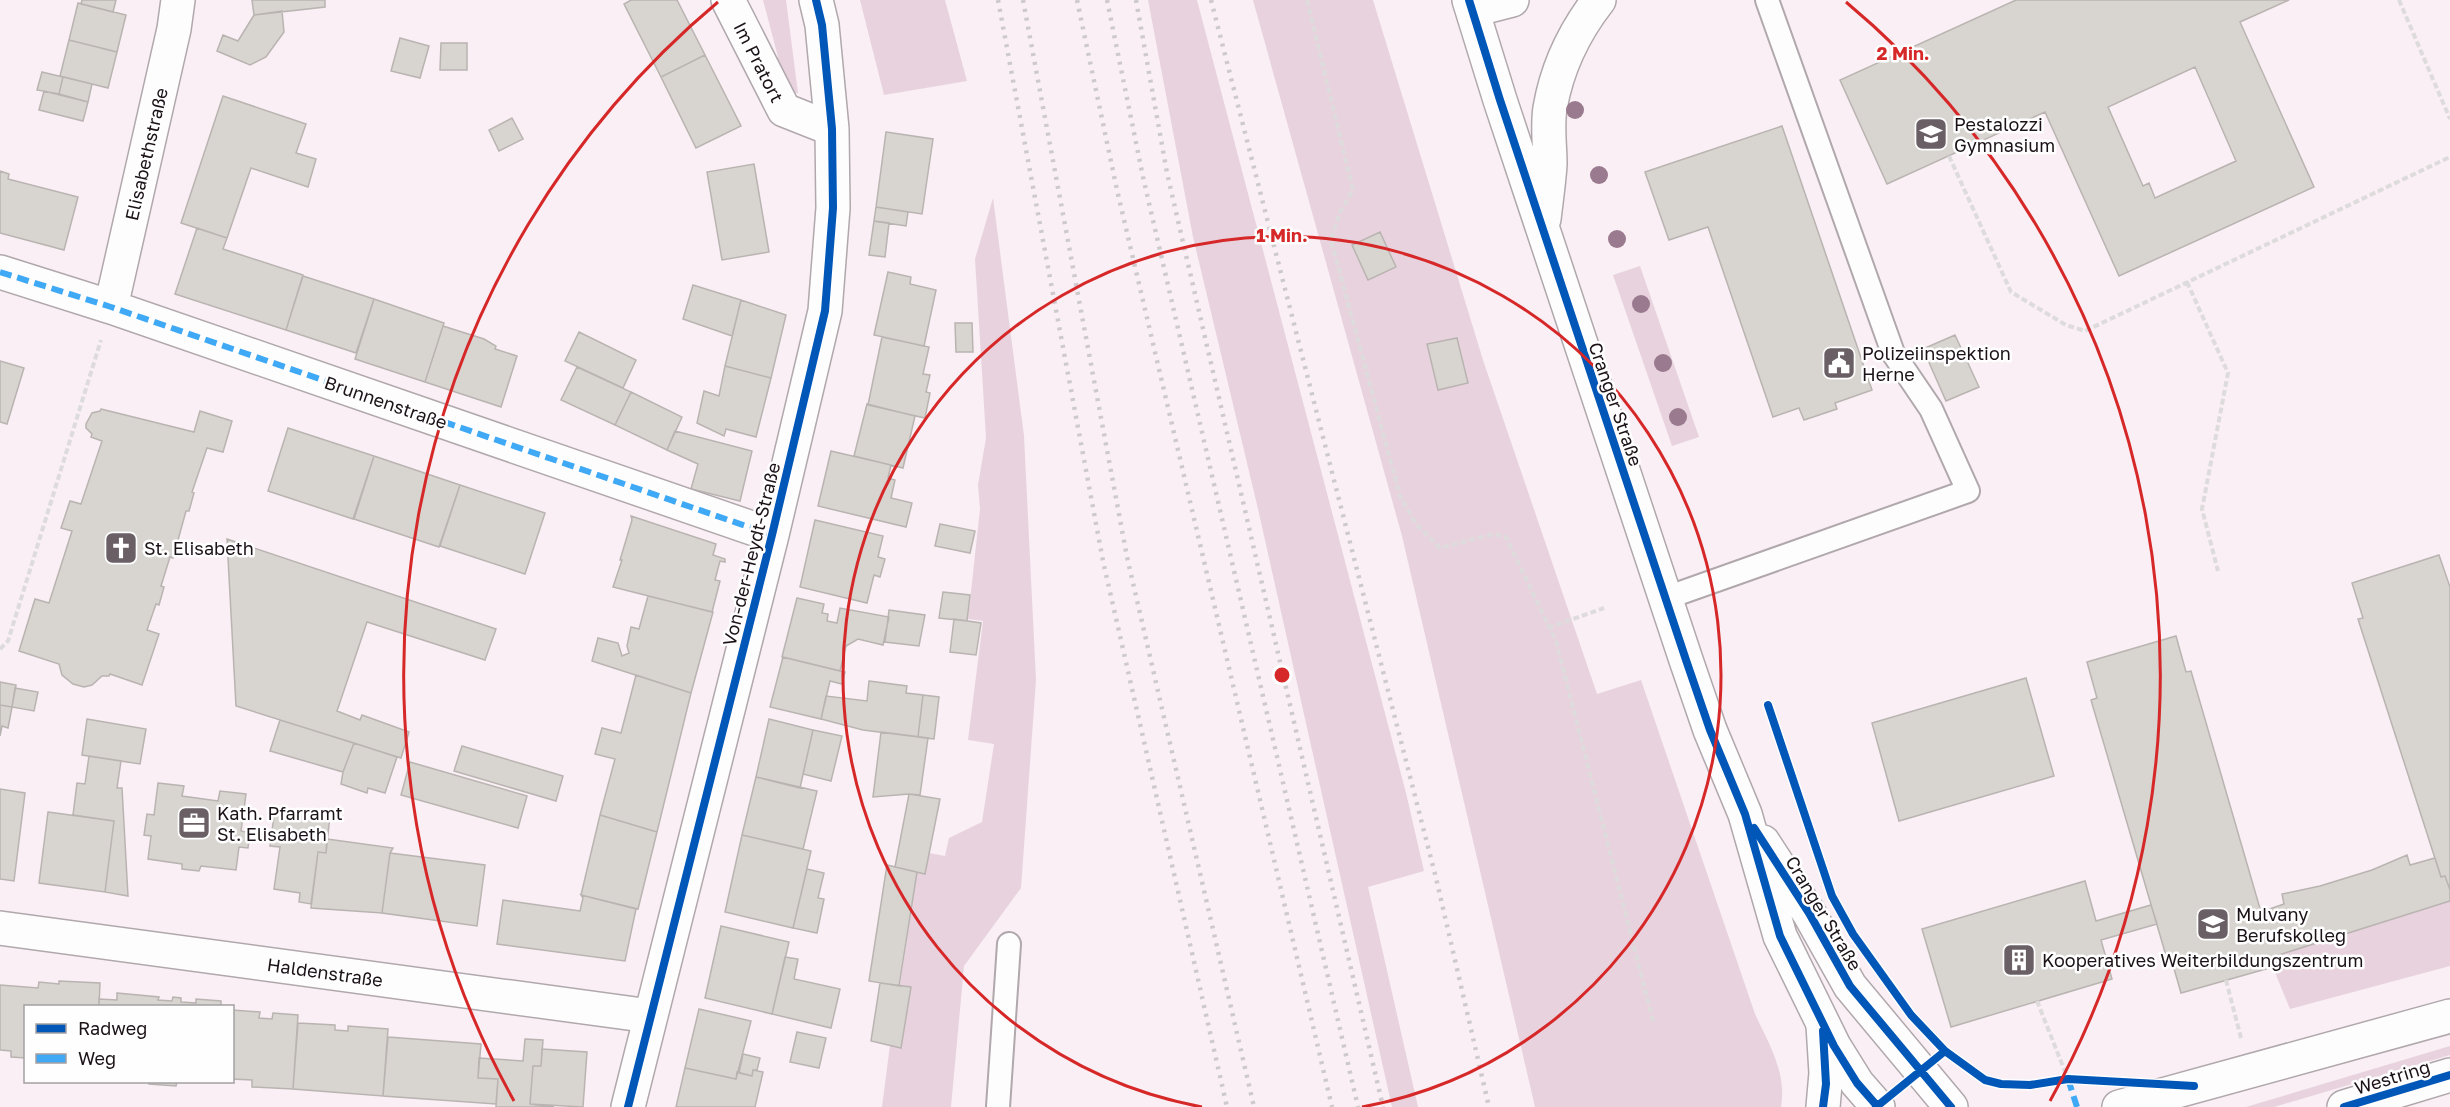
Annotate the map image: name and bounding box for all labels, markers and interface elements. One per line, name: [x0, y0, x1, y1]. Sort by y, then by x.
street label: Im Pratort: [729, 18, 789, 106]
text: 2 Min.: [1876, 42, 1930, 64]
street label: Elisabethstraße: [120, 85, 172, 223]
place label: Pestalozzi Gymnasium: [1954, 113, 2055, 156]
school or university icon: Pestalozzi Gymnasium: [1913, 116, 1949, 152]
text: 1 Min.: [1256, 224, 1308, 246]
street label: Cranger Straße: [1585, 339, 1647, 469]
place label: Polizeiinspektion Herne: [1862, 342, 2011, 385]
public building icon: Polizeiinspektion Herne: [1821, 345, 1857, 381]
street label: Brunnenstraße: [322, 371, 450, 433]
street label: Von-der-Heydt-Straße: [718, 460, 784, 648]
church icon: St. Elisabeth: [103, 530, 139, 566]
place label: St. Elisabeth: [144, 537, 254, 559]
centre of rings: [1272, 665, 1292, 685]
place label: Kath. Pfarramt St. Elisabeth: [217, 802, 343, 845]
office icon: Kath. Pfarramt St. Elisabeth: [176, 805, 212, 841]
street label: Cranger Straße: [1781, 852, 1867, 974]
place label: Mulvany Berufskolleg: [2236, 903, 2346, 946]
school or university icon: Mulvany Berufskolleg: [2195, 906, 2231, 942]
building icon: Kooperatives Weiterbildungszentrum: [2001, 942, 2037, 978]
place label: Kooperatives Weiterbildungszentrum: [2042, 949, 2363, 971]
street label: Haldenstraße: [266, 953, 384, 991]
legend: [24, 1005, 234, 1083]
text: Radweg: [78, 1017, 147, 1039]
text: Weg: [78, 1047, 116, 1069]
street label: Westring: [2352, 1055, 2432, 1099]

